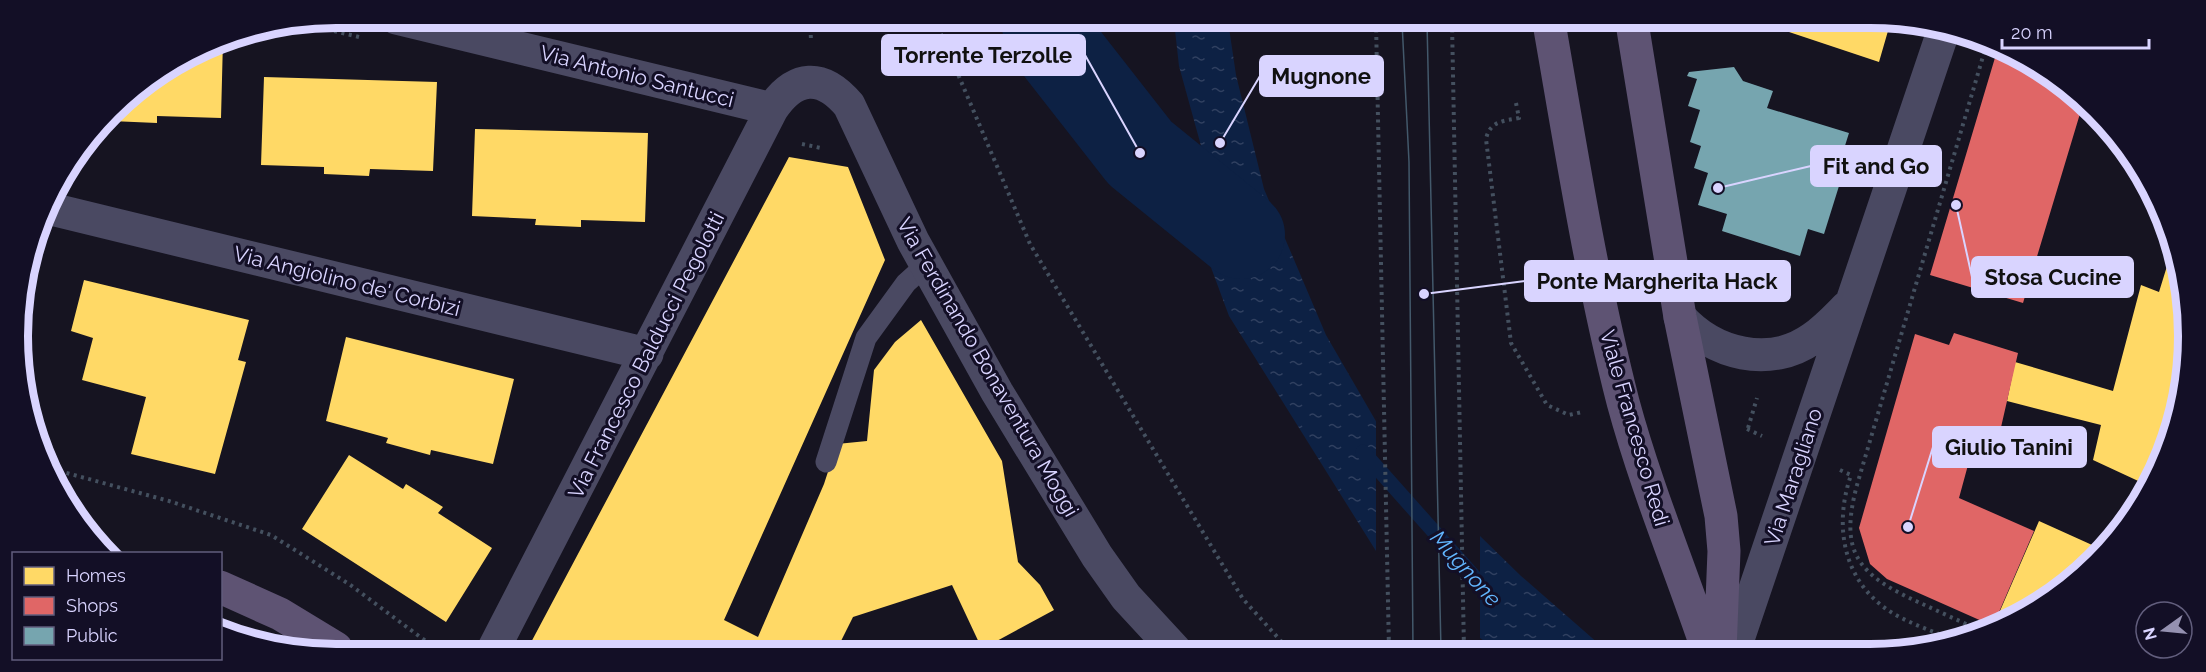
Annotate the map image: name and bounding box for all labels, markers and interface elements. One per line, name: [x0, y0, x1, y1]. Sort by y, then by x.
scale bar: [2002, 12, 2149, 50]
text: 20 m: [2011, 22, 2053, 43]
callout: Torrente Terzolle: [882, 35, 1085, 75]
street label: Via Antonio Santucci: [538, 40, 736, 112]
text: Torrente Terzolle: [894, 42, 1072, 68]
callout: Mugnone: [1260, 56, 1383, 96]
text: Mugnone: [1271, 63, 1371, 89]
callout: Fit and Go: [1811, 146, 1941, 186]
text: Fit and Go: [1823, 153, 1929, 179]
street label: Via Francesco Balducci Pegolotti: [563, 208, 729, 502]
street label: Via Ferdinando Bonaventura Moggi: [892, 213, 1084, 521]
street label: Via Angiolino de' Corbizi: [231, 241, 463, 321]
callout: Stosa Cucine: [1972, 257, 2133, 297]
callout: Ponte Margherita Hack: [1525, 261, 1790, 301]
text: Stosa Cucine: [1985, 264, 2121, 290]
text: Ponte Margherita Hack: [1536, 268, 1778, 294]
street label: Viale Francesco Redi: [1595, 327, 1675, 529]
street label: Via Maragliano: [1759, 405, 1827, 549]
callout: Giulio Tanini: [1933, 427, 2086, 467]
text: Giulio Tanini: [1945, 434, 2073, 460]
water label: Mugnone: [1425, 525, 1507, 611]
legend: [12, 552, 222, 660]
text: Homes: [66, 565, 126, 586]
text: Shops: [66, 595, 118, 616]
north arrow: [2134, 600, 2194, 660]
text: Public: [66, 625, 118, 646]
text: N: [2139, 625, 2161, 642]

